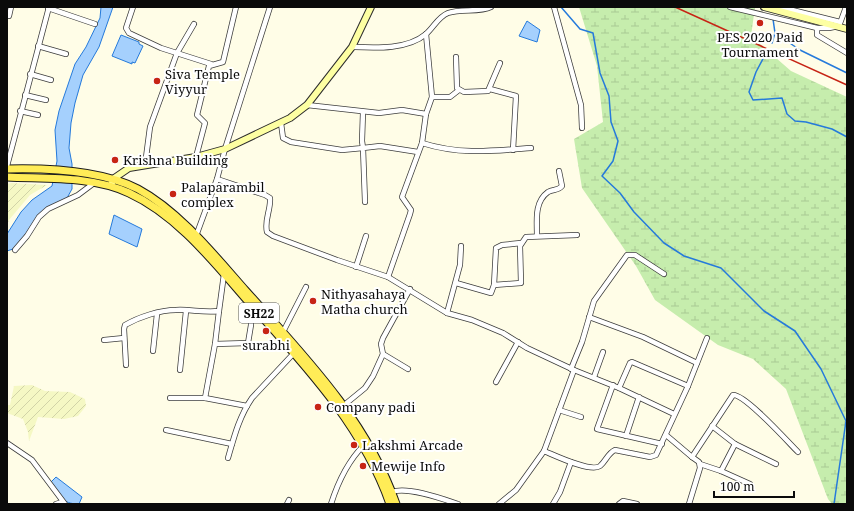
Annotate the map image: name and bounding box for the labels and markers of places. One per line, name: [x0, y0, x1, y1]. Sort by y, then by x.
marker: PES 2020 Paid Tournament: [755, 18, 765, 28]
place label: PES 2020 Paid Tournament: [717, 28, 803, 61]
place label: Siva Temple Viyyur: [165, 65, 240, 98]
marker: Siva Temple Viyyur: [152, 76, 162, 86]
place label: Krishna Building: [123, 151, 228, 169]
marker: Krishna Building: [110, 155, 120, 165]
place label: Palaparambil complex: [181, 178, 264, 211]
marker: Palaparambil complex: [168, 189, 178, 199]
place label: Nithyasahaya Matha church: [321, 285, 408, 318]
marker: Nithyasahaya Matha church: [308, 296, 318, 306]
marker: surabhi: [261, 326, 271, 336]
place label: surabhi: [242, 336, 290, 354]
place label: Company padi: [326, 398, 415, 416]
marker: Company padi: [313, 402, 323, 412]
place label: Lakshmi Arcade: [362, 436, 463, 454]
marker: Lakshmi Arcade: [349, 440, 359, 450]
place label: Mewije Info: [371, 457, 445, 475]
marker: Mewije Info: [358, 461, 368, 471]

